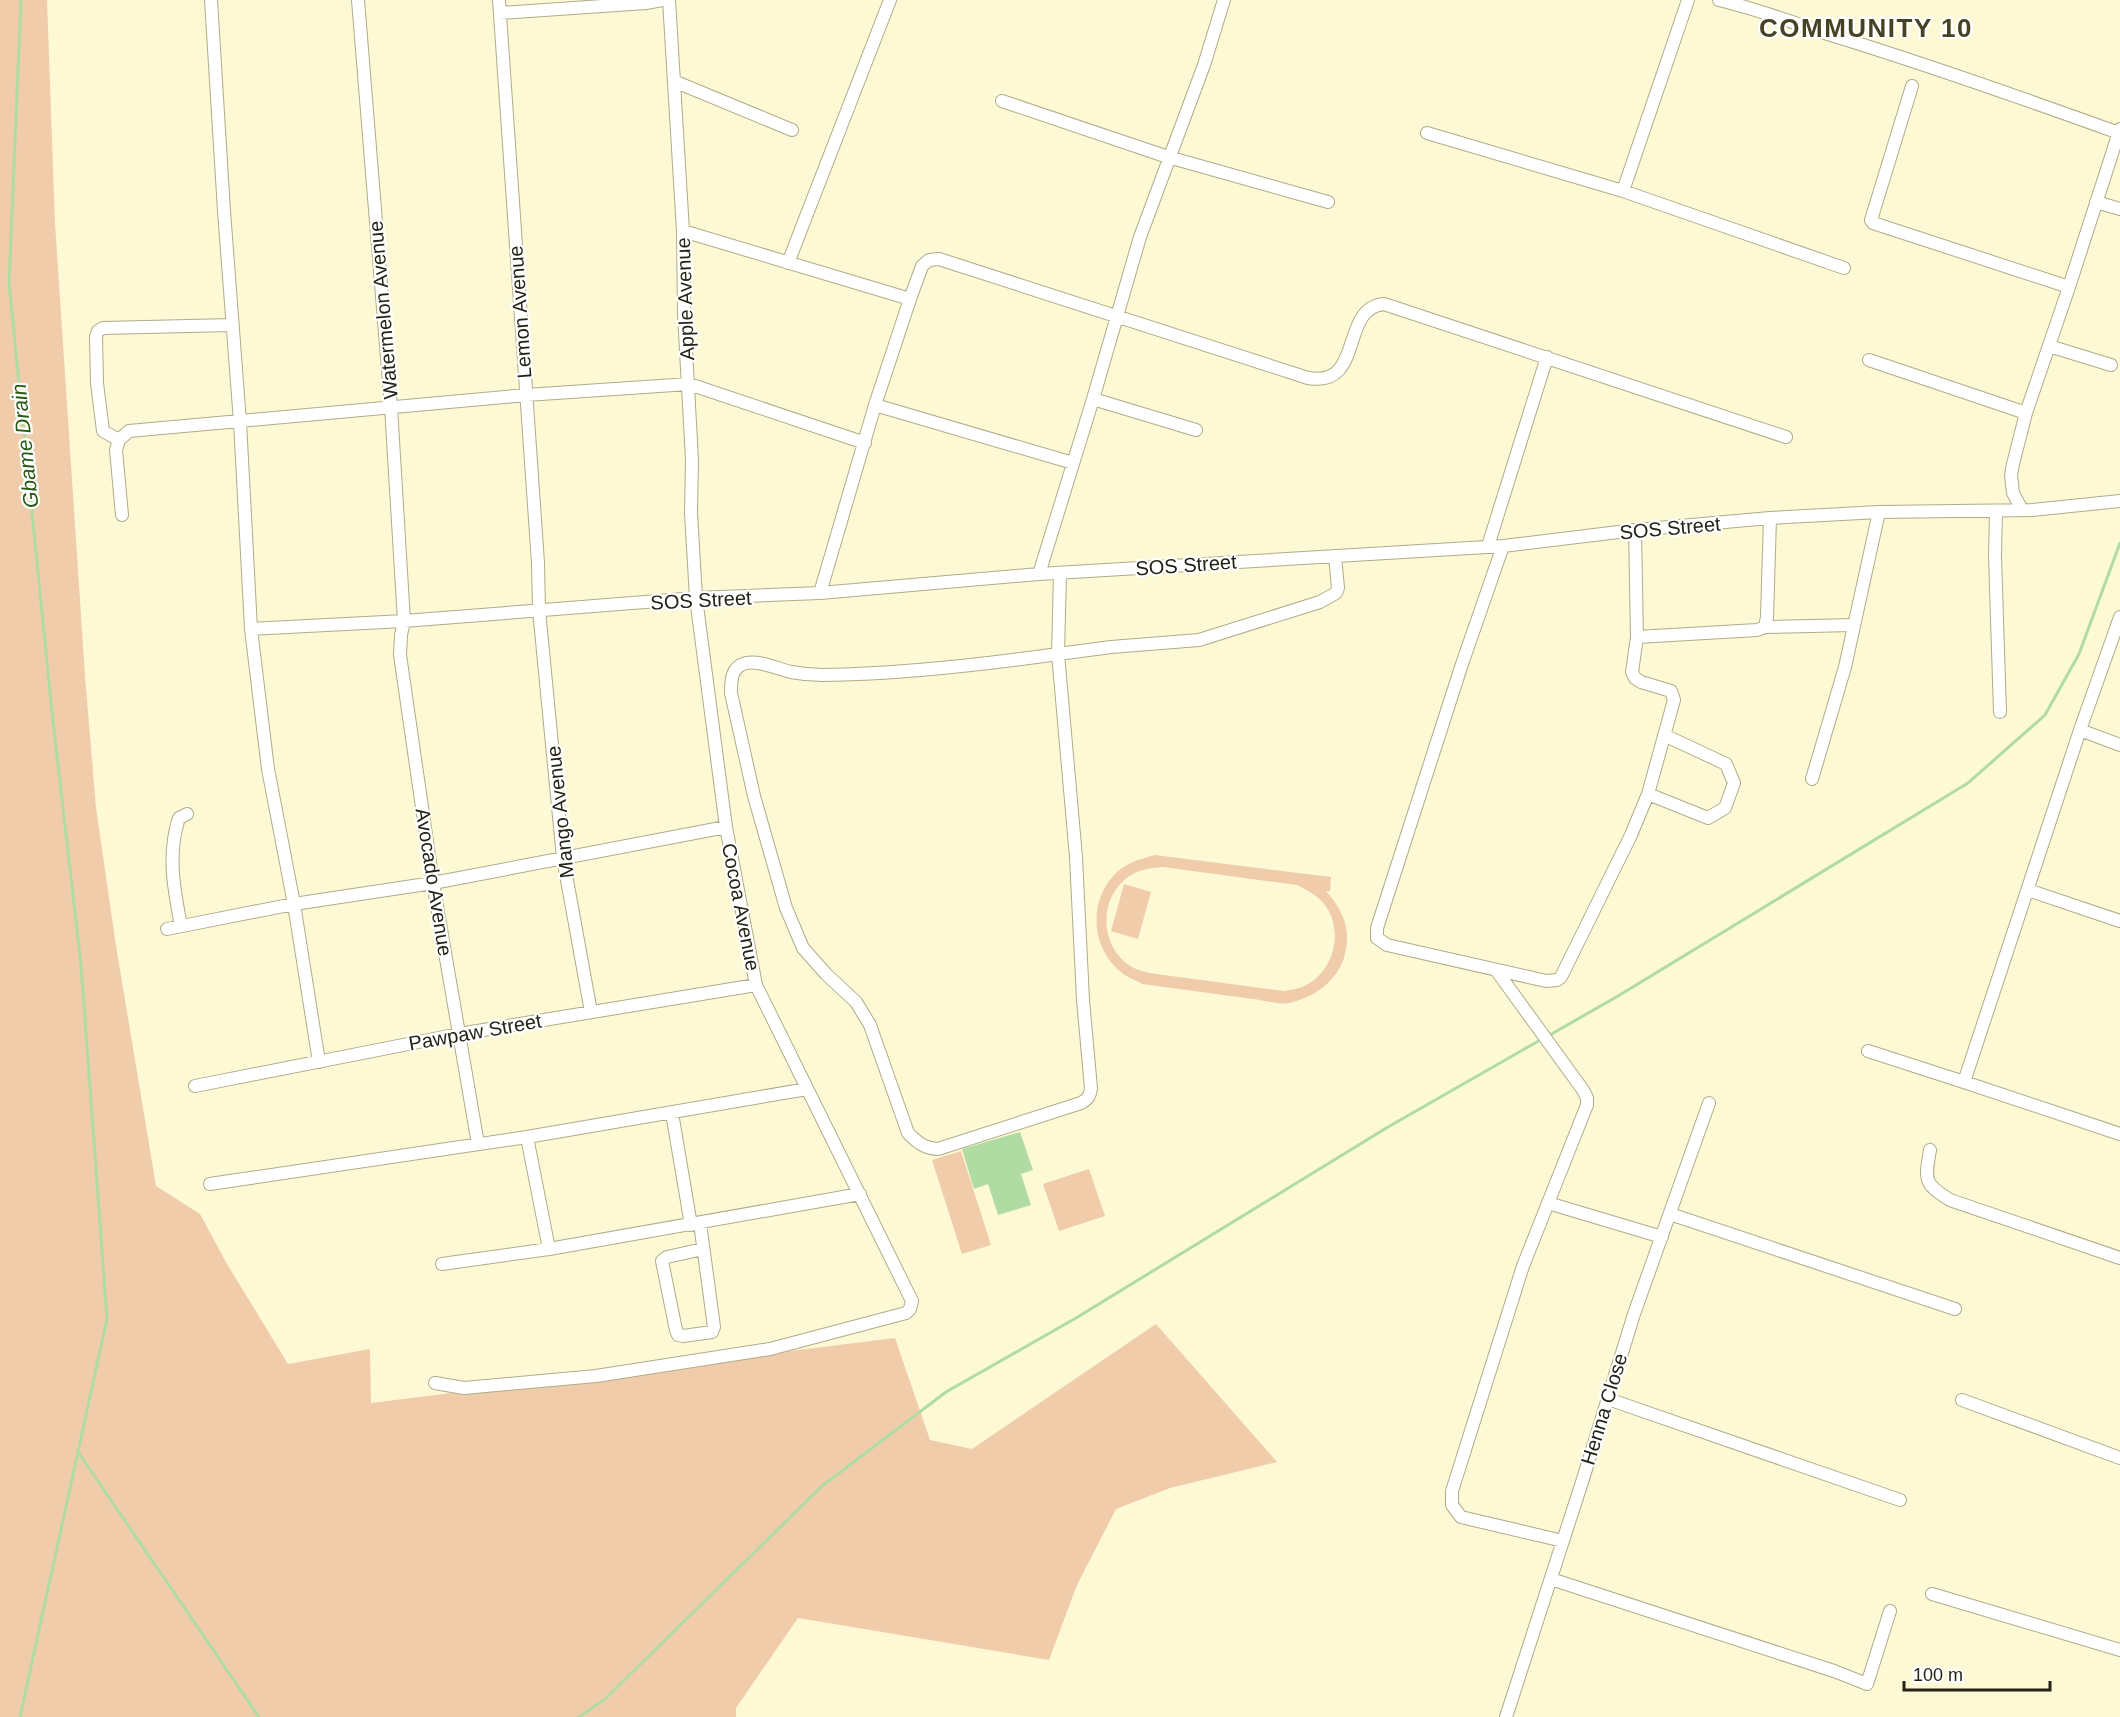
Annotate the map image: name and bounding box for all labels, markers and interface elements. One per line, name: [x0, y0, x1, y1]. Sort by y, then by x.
district label: COMMUNITY 10: [1759, 13, 1973, 43]
street label: Watermelon Avenue: [364, 220, 402, 400]
street label: Apple Avenue: [672, 237, 698, 361]
street label: Lemon Avenue: [504, 245, 536, 379]
water label: Gbame Drain: [7, 383, 42, 509]
street label: SOS Street: [1619, 513, 1722, 543]
street label: SOS Street: [1135, 550, 1238, 580]
street label: SOS Street: [650, 586, 753, 614]
street label: Mango Avenue: [542, 745, 578, 879]
street label: Avocado Avenue: [411, 806, 457, 958]
street label: Cocoa Avenue: [718, 841, 764, 973]
street label: Pawpaw Street: [407, 1009, 544, 1055]
street label: Henna Close: [1577, 1350, 1631, 1468]
scale bar: [1904, 1654, 2050, 1692]
text: 100 m: [1913, 1665, 1963, 1685]

